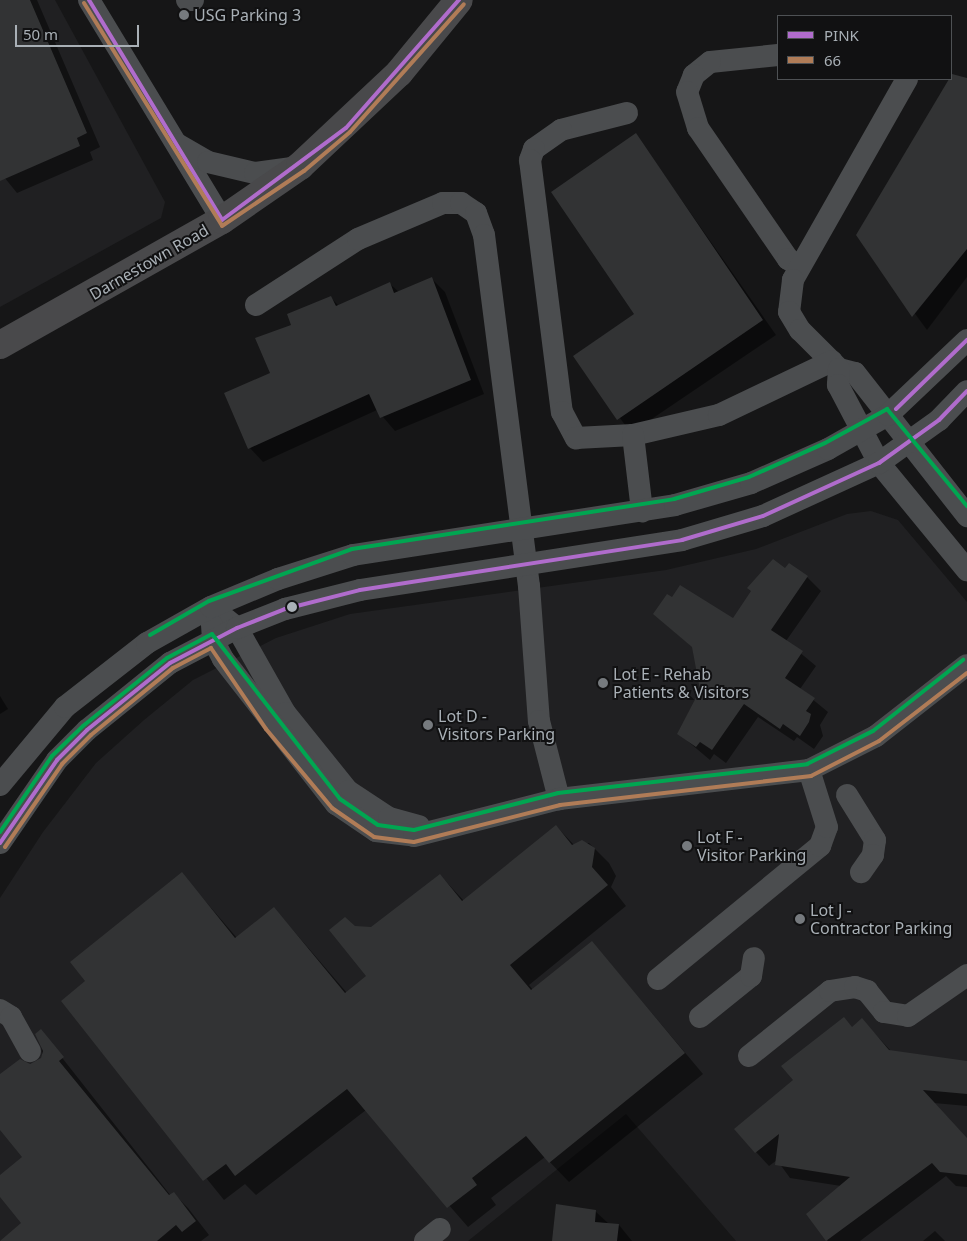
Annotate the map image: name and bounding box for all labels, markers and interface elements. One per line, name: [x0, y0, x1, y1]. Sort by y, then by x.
place label: USG Parking 3: [194, 5, 301, 25]
marker: USG Parking 3: [178, 9, 190, 21]
scale bar: [18, 15, 141, 47]
legend: [777, 15, 952, 80]
text: 50 m: [23, 24, 58, 44]
text: PINK: [824, 25, 859, 45]
text: 66: [824, 50, 841, 70]
street label: Darnestown Road: [86, 220, 212, 304]
unlabelled marker: [287, 602, 297, 612]
place label: Lot E - Rehab Patients & Visitors: [613, 664, 749, 702]
marker: Lot E - Rehab Patients & Visitors: [597, 677, 609, 689]
place label: Lot D - Visitors Parking: [438, 706, 555, 744]
marker: Lot D - Visitors Parking: [422, 719, 434, 731]
place label: Lot F - Visitor Parking: [697, 827, 806, 865]
marker: Lot F - Visitor Parking: [681, 840, 693, 852]
place label: Lot J - Contractor Parking: [810, 900, 952, 938]
marker: Lot J - Contractor Parking: [794, 913, 806, 925]

